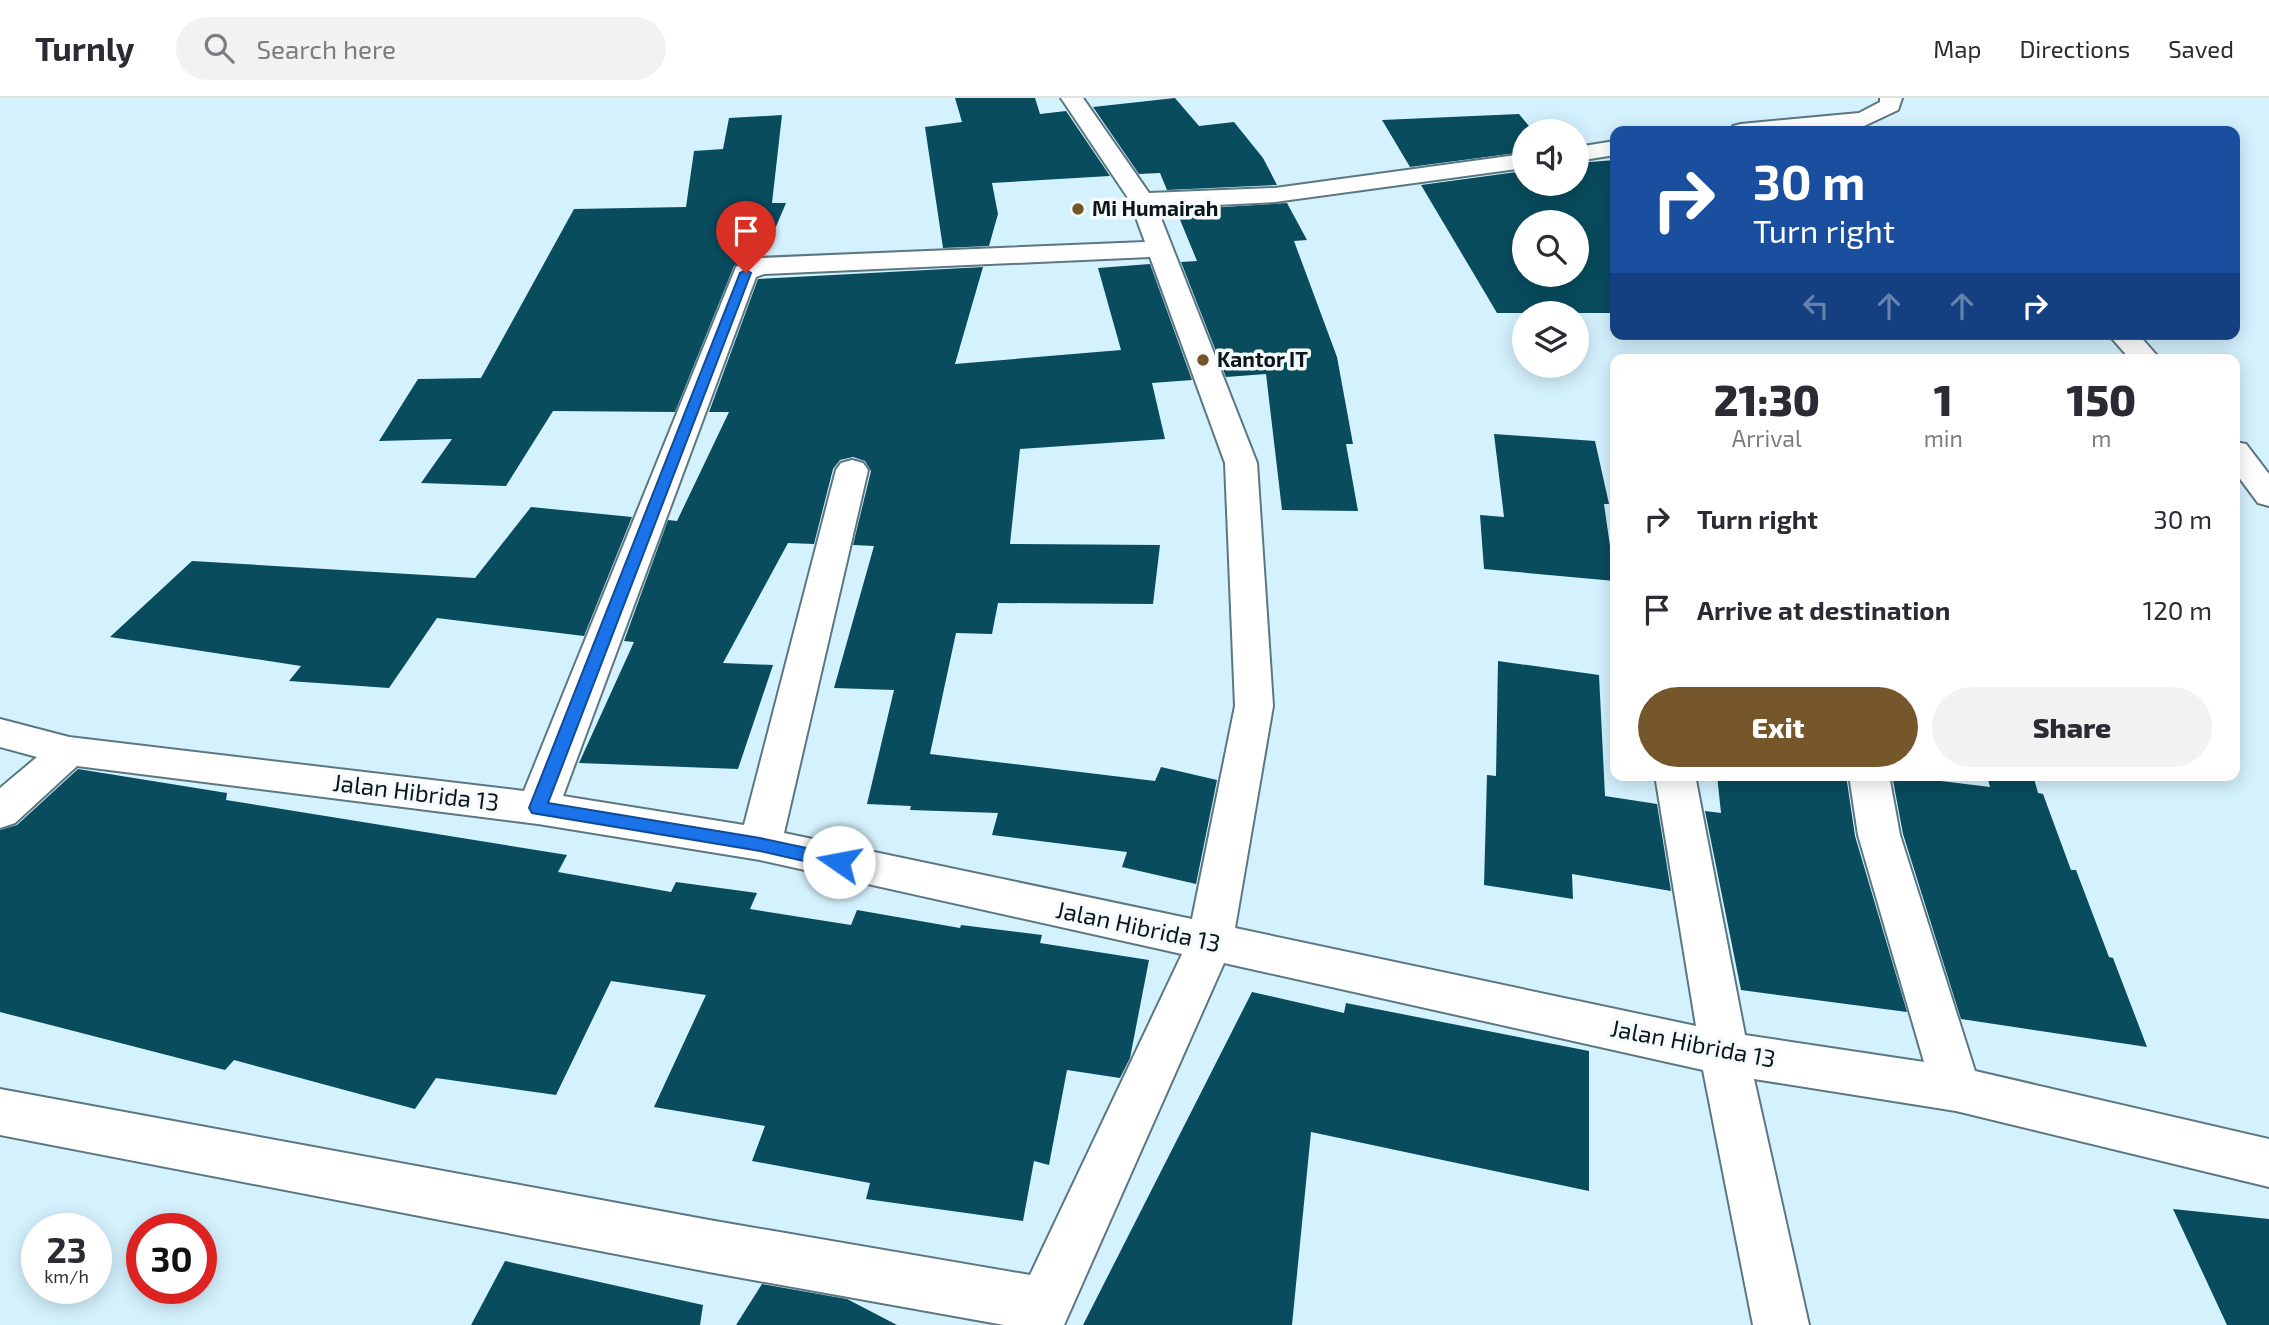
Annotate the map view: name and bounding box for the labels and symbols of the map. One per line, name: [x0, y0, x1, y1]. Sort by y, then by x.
place label: Mi Humairah: [1092, 195, 1218, 220]
pin: [716, 201, 776, 273]
marker: Mi Humairah: [1070, 201, 1086, 217]
place label: Kantor IT: [1217, 346, 1308, 371]
marker: Kantor IT: [1195, 352, 1211, 368]
street label: Jalan Hibrida 13: [331, 767, 501, 816]
position arrow: [802, 825, 876, 899]
street label: Jalan Hibrida 13: [1053, 894, 1223, 957]
street label: Jalan Hibrida 13: [1608, 1012, 1778, 1073]
speed limit sign: 30: [126, 1213, 217, 1304]

